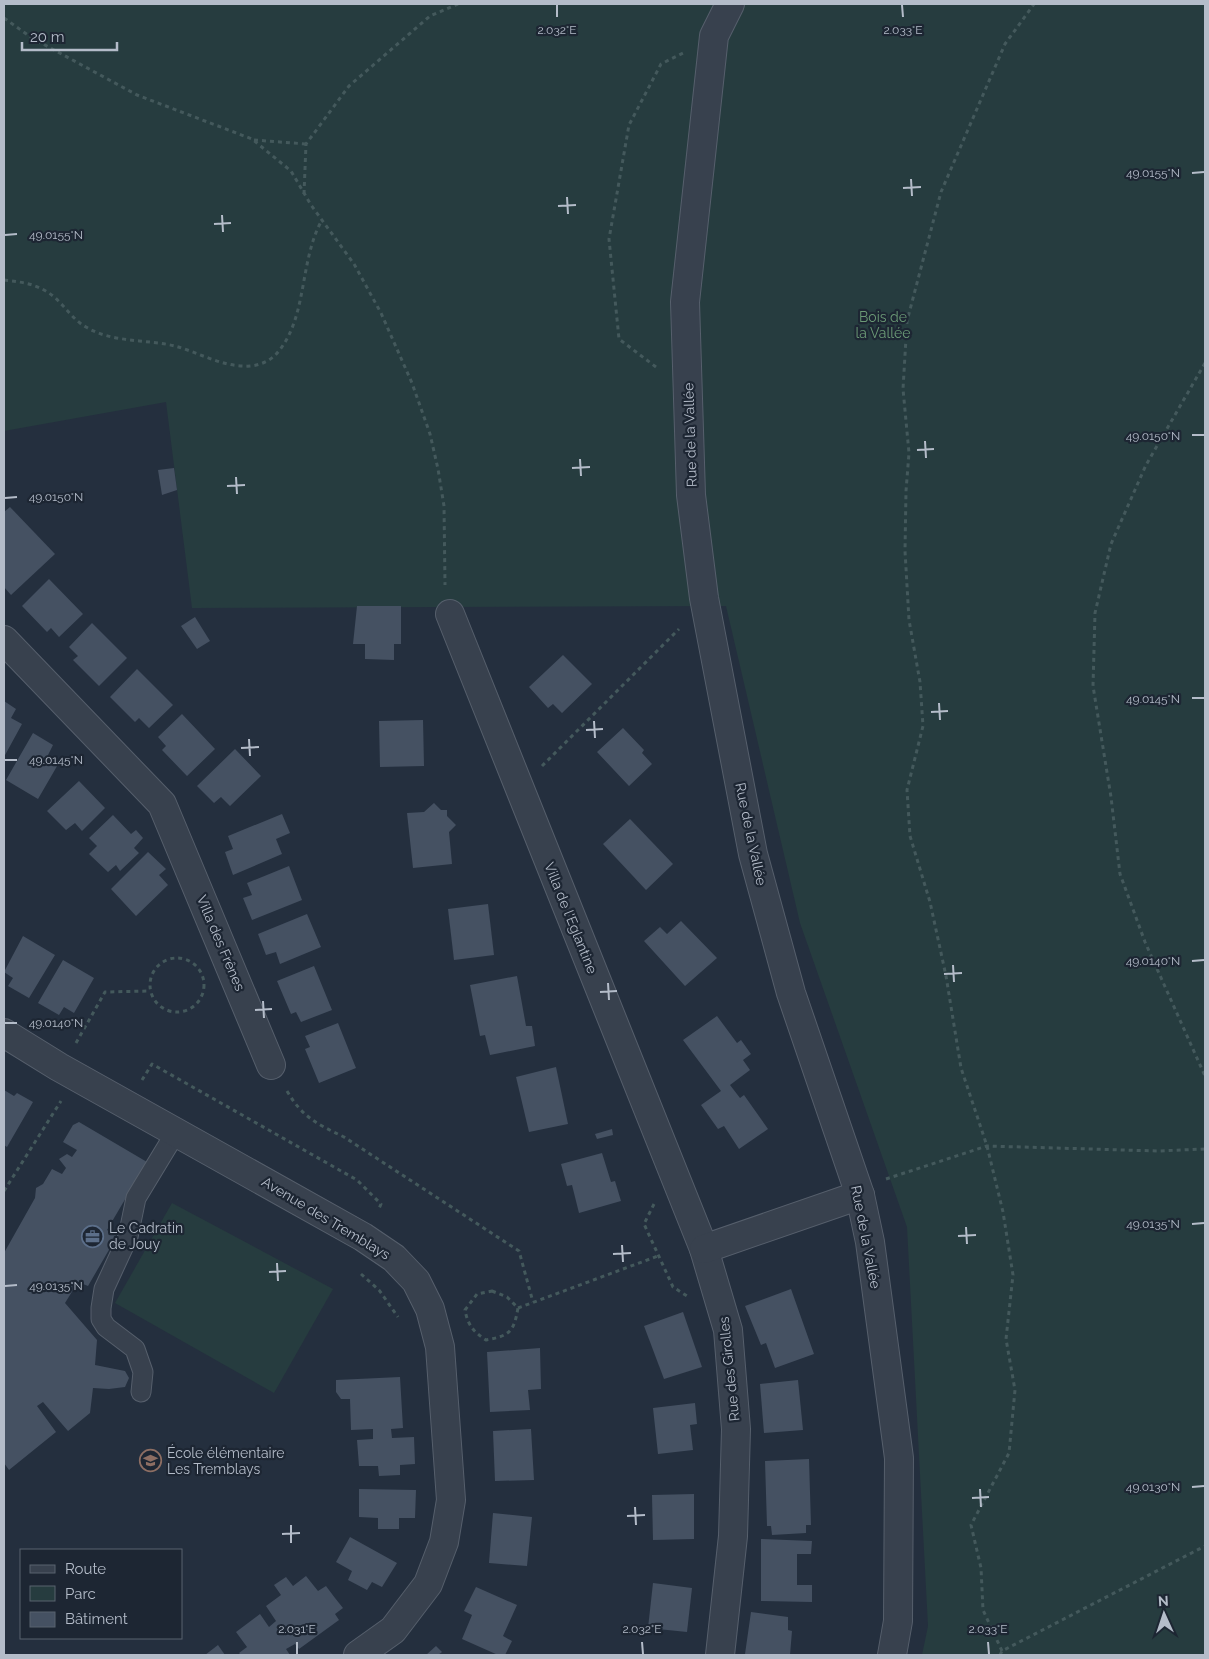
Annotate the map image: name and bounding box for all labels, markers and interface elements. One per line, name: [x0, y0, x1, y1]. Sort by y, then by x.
scale bar: [22, 20, 118, 52]
text: 2.032°E: [538, 23, 576, 37]
text: 2.033°E: [884, 23, 922, 37]
text: 20 m: [30, 28, 65, 46]
text: 49.0155°N: [1126, 166, 1180, 180]
text: 49.0155°N: [29, 228, 83, 242]
park label: Bois de la Vallée: [856, 309, 911, 341]
street label: Rue de la Vallée: [680, 382, 700, 488]
text: 49.0150°N: [1126, 429, 1180, 443]
text: 49.0150°N: [29, 490, 83, 504]
text: 49.0145°N: [1126, 692, 1180, 706]
text: 49.0145°N: [29, 753, 83, 767]
street label: Rue de la Vallée: [732, 781, 770, 887]
street label: Villa de l'Eglantine: [541, 860, 601, 976]
street label: Villa des Frênes: [194, 893, 248, 993]
text: 49.0140°N: [1126, 954, 1180, 968]
text: 49.0140°N: [29, 1016, 83, 1030]
street label: Avenue des Tremblays: [259, 1173, 393, 1263]
street label: Rue de la Vallée: [848, 1184, 884, 1290]
text: 49.0135°N: [1126, 1217, 1180, 1231]
place label: Le Cadratin de Jouy: [109, 1220, 183, 1252]
office icon: Le Cadratin de Jouy: [81, 1224, 105, 1248]
text: 49.0135°N: [29, 1279, 83, 1293]
street label: Rue des Girolles: [716, 1316, 742, 1422]
place label: École élémentaire Les Tremblays: [167, 1444, 285, 1477]
school or university icon: École élémentaire Les Tremblays: [139, 1449, 163, 1473]
text: 49.0130°N: [1126, 1480, 1180, 1494]
legend: [20, 1549, 182, 1639]
text: Route: [65, 1560, 106, 1578]
text: Parc: [65, 1585, 96, 1603]
north arrow: [1139, 1589, 1189, 1639]
text: N: [1158, 1593, 1169, 1609]
text: Bâtiment: [65, 1610, 128, 1628]
text: 2.031°E: [278, 1622, 316, 1636]
text: 2.032°E: [623, 1622, 661, 1636]
text: 2.033°E: [969, 1622, 1007, 1636]

